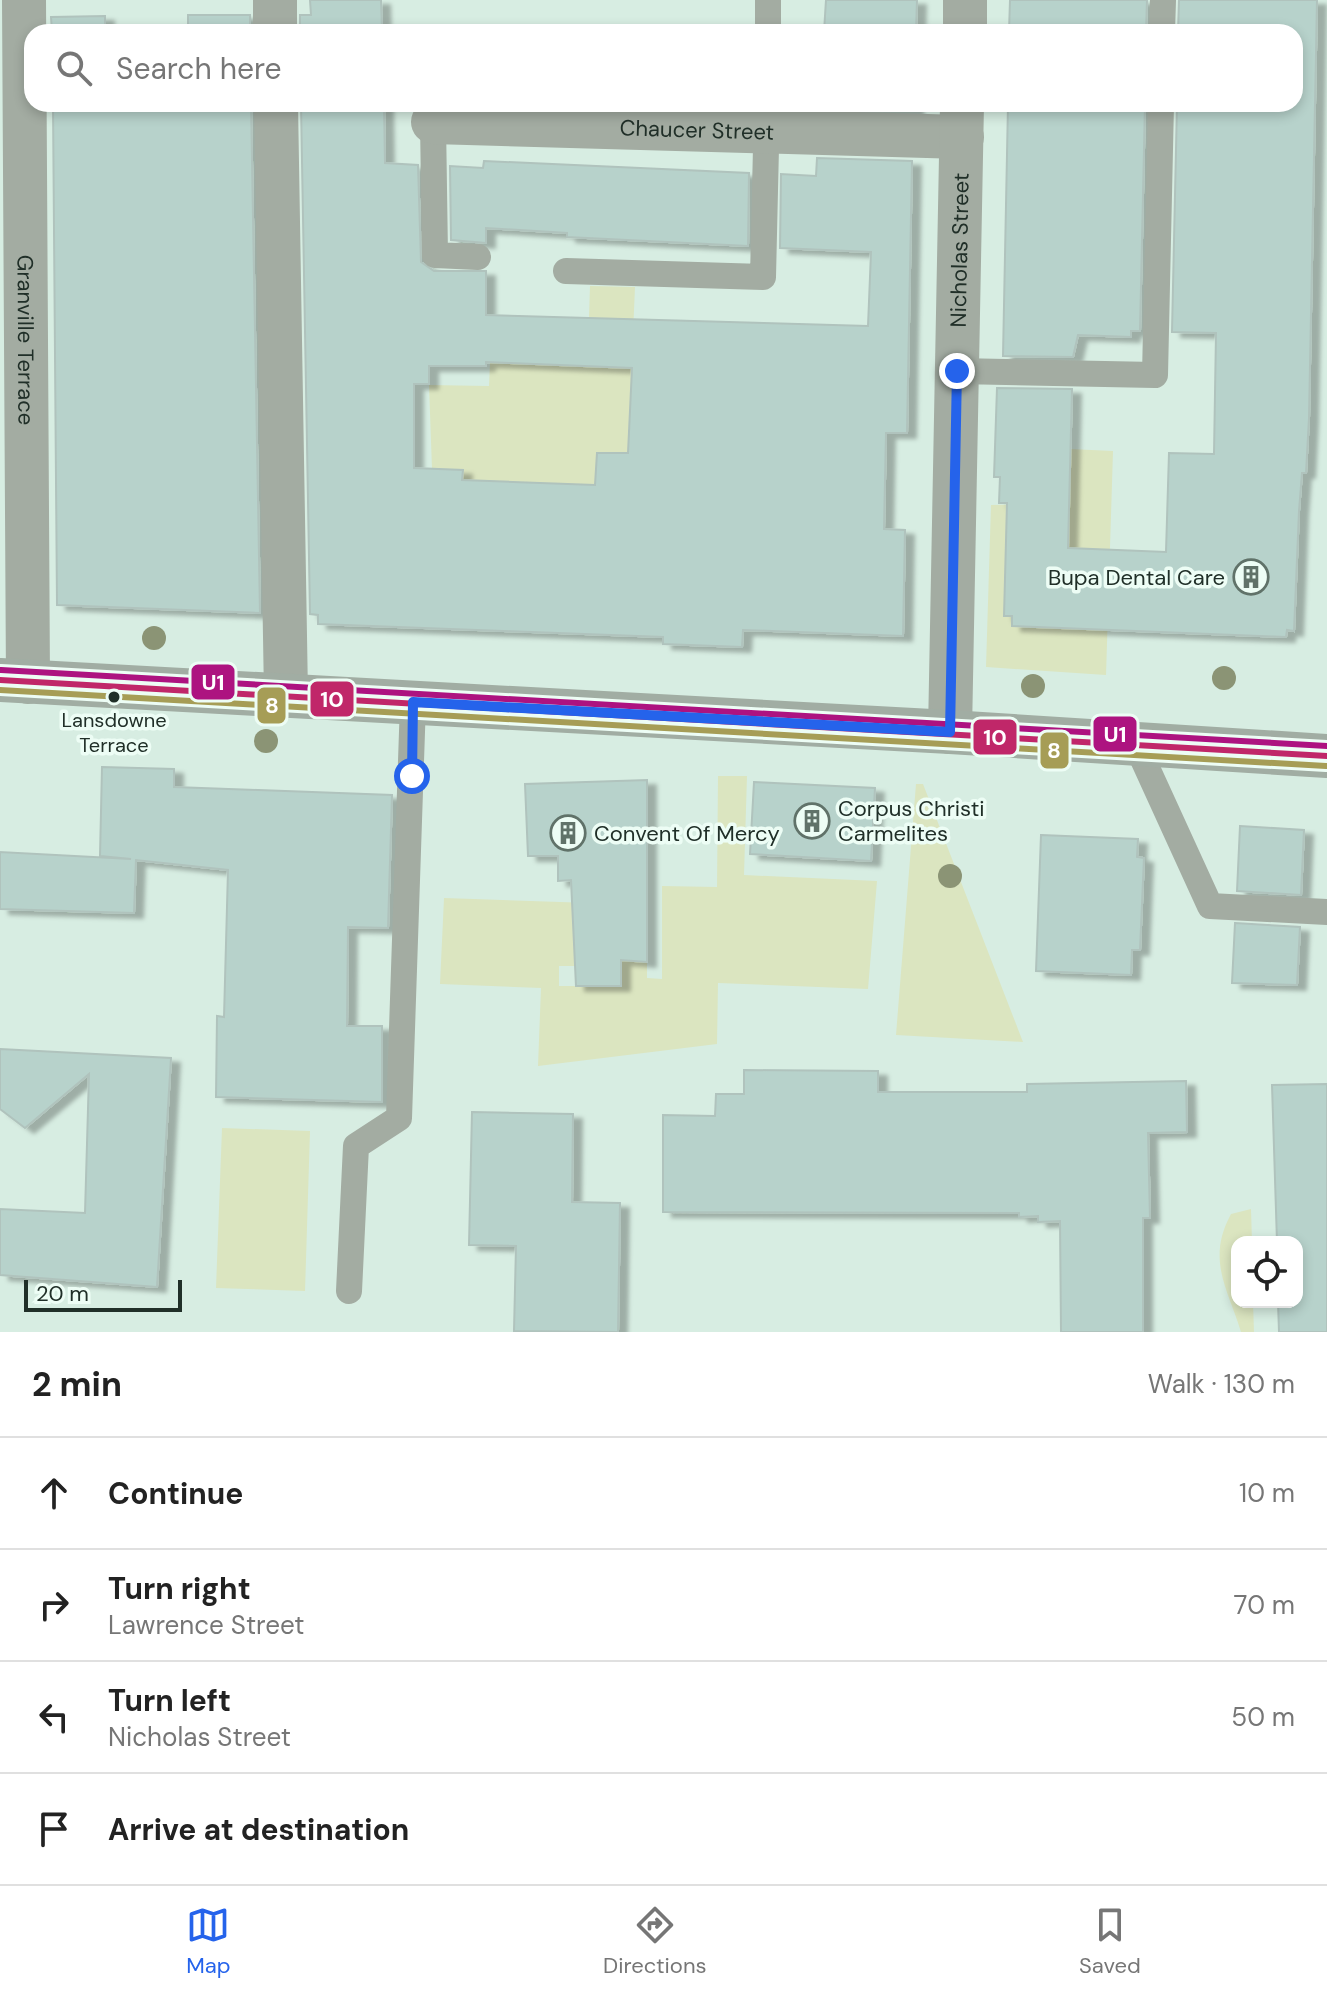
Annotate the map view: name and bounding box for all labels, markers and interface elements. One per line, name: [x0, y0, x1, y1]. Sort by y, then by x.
search box: [24, 24, 1303, 112]
icon: search: [52, 46, 96, 90]
text: Search here: [116, 49, 282, 88]
street label: Chaucer Street: [619, 113, 775, 146]
street label: Nicholas Street: [943, 172, 975, 328]
street label: Granville Terrace: [11, 255, 41, 425]
route end: [939, 353, 975, 389]
building icon: Bupa Dental Care: [1232, 558, 1270, 596]
place label: Bupa Dental Care: [1048, 563, 1225, 592]
line badge: U1: [190, 663, 236, 701]
text: U1: [201, 668, 225, 697]
line badge: 10: [309, 680, 355, 718]
text: 10: [320, 685, 344, 714]
line badge: 8: [256, 686, 287, 725]
marker: Lansdowne Terrace: [106, 689, 122, 705]
text: 8: [265, 691, 279, 720]
place label: Lansdowne Terrace: [61, 707, 167, 758]
line badge: U1: [1092, 715, 1138, 753]
line badge: 10: [972, 718, 1018, 756]
text: U1: [1103, 720, 1127, 749]
text: 10: [983, 723, 1007, 752]
line badge: 8: [1039, 731, 1070, 770]
text: 8: [1047, 736, 1061, 765]
route start: [394, 758, 430, 794]
place label: Corpus Christi Carmelites: [838, 794, 985, 848]
building icon: Corpus Christi Carmelites: [793, 802, 831, 840]
building icon: Convent Of Mercy: [549, 814, 587, 852]
place label: Convent Of Mercy: [594, 819, 780, 848]
map controls: [1231, 1236, 1303, 1308]
button: locate: [1231, 1236, 1303, 1308]
scale bar: [24, 1276, 182, 1312]
text: 20 m: [36, 1279, 89, 1308]
text: 2 min: [32, 1362, 122, 1407]
text: Walk · 130 m: [1148, 1367, 1295, 1401]
icon: ahead: [32, 1471, 76, 1515]
text: Continue: [108, 1474, 243, 1513]
text: 10 m: [1239, 1476, 1295, 1510]
text: Turn right: [108, 1569, 251, 1608]
icon: right: [32, 1583, 76, 1627]
text: 70 m: [1234, 1588, 1295, 1622]
text: Lawrence Street: [108, 1608, 304, 1642]
text: Turn left: [108, 1681, 231, 1720]
icon: left: [32, 1695, 76, 1739]
text: 50 m: [1231, 1700, 1295, 1734]
text: Nicholas Street: [108, 1720, 291, 1754]
icon: arrive: [32, 1807, 76, 1851]
text: Arrive at destination: [108, 1810, 409, 1849]
tab: Map: [186, 1903, 231, 1980]
tab: Directions: [603, 1903, 707, 1980]
tab: Saved: [1079, 1903, 1141, 1980]

